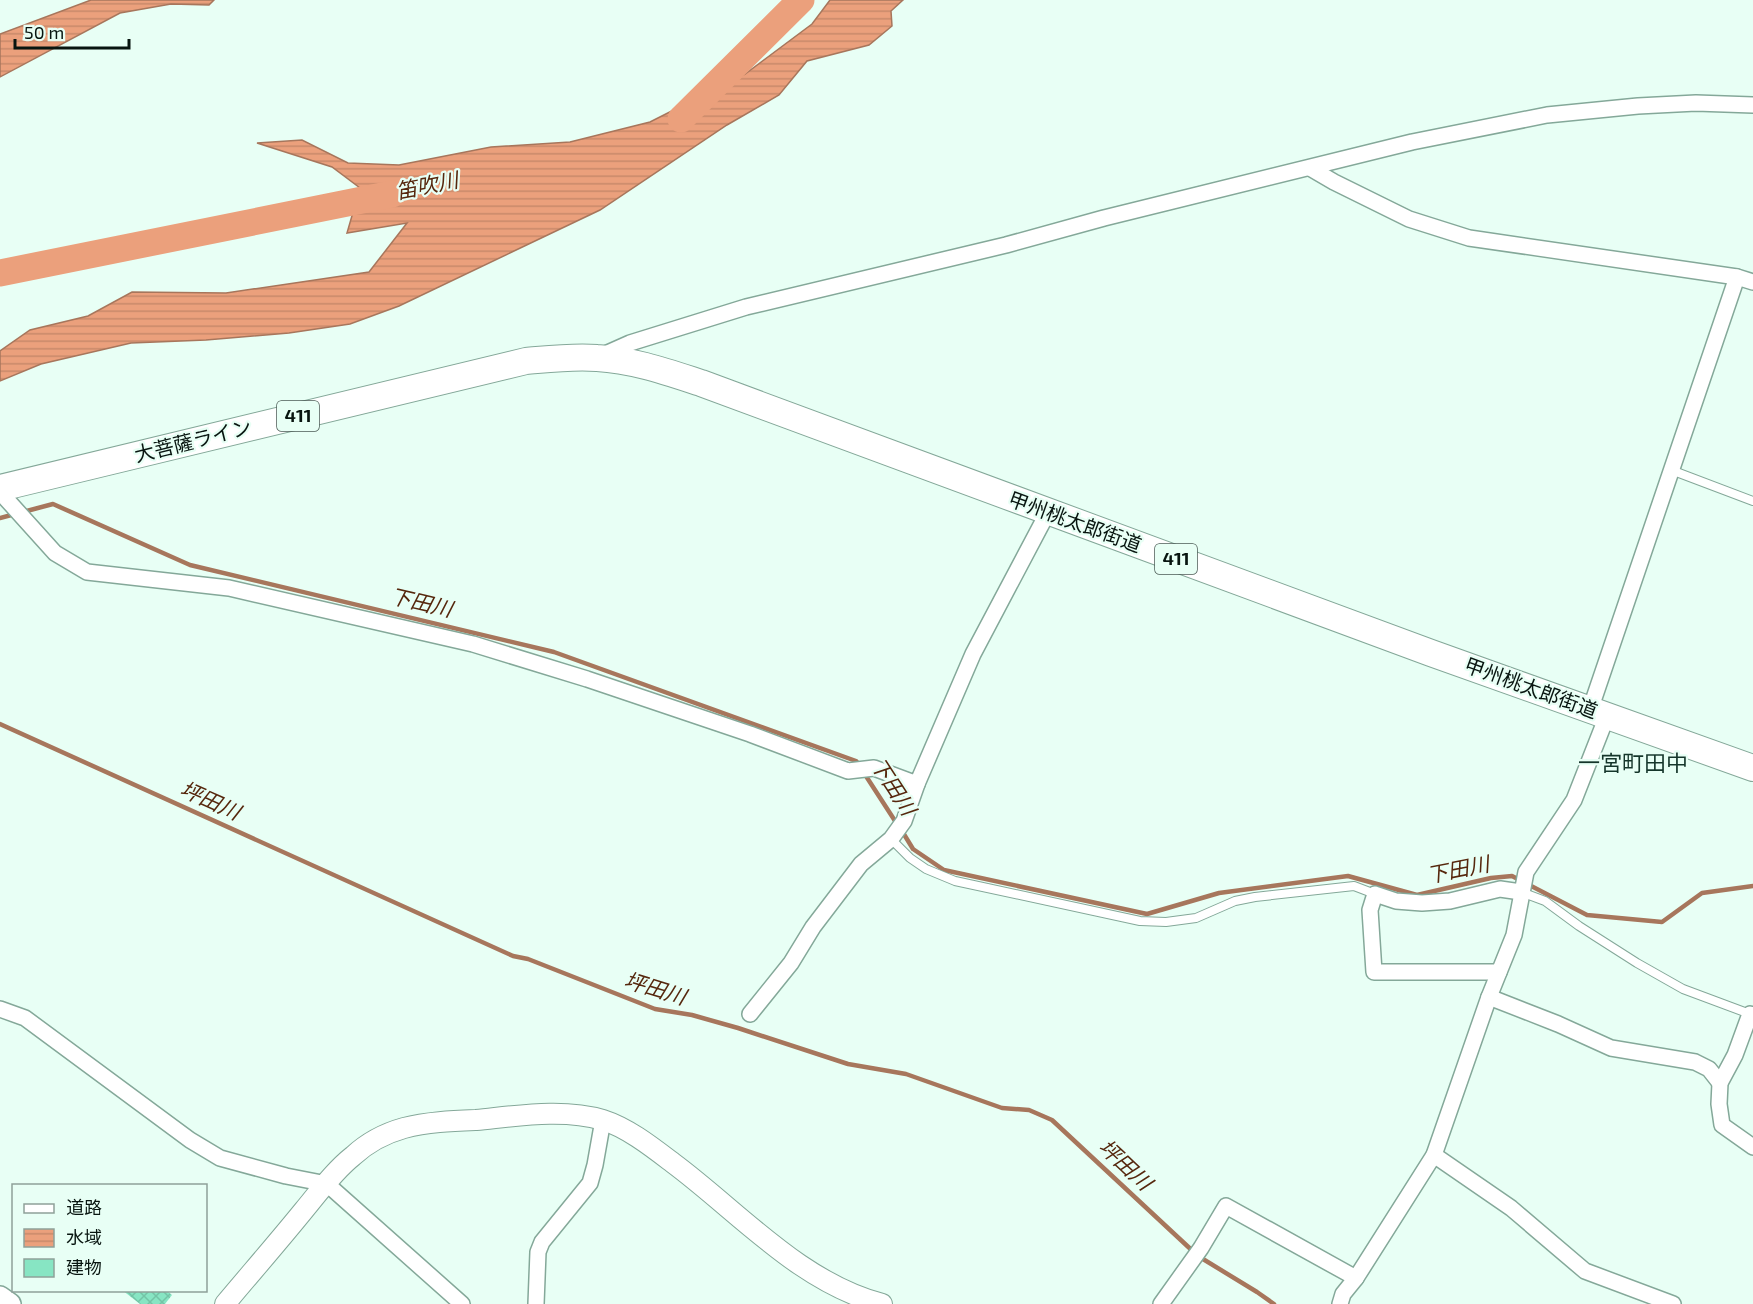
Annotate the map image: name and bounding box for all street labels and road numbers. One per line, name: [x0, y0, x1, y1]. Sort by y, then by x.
road number: 411: [277, 401, 319, 431]
street label: 大菩薩ライン: [132, 414, 254, 466]
street label: 甲州桃太郎街道: [1005, 486, 1145, 556]
road number: 411: [1155, 544, 1197, 574]
street label: 甲州桃太郎街道: [1461, 652, 1601, 722]

